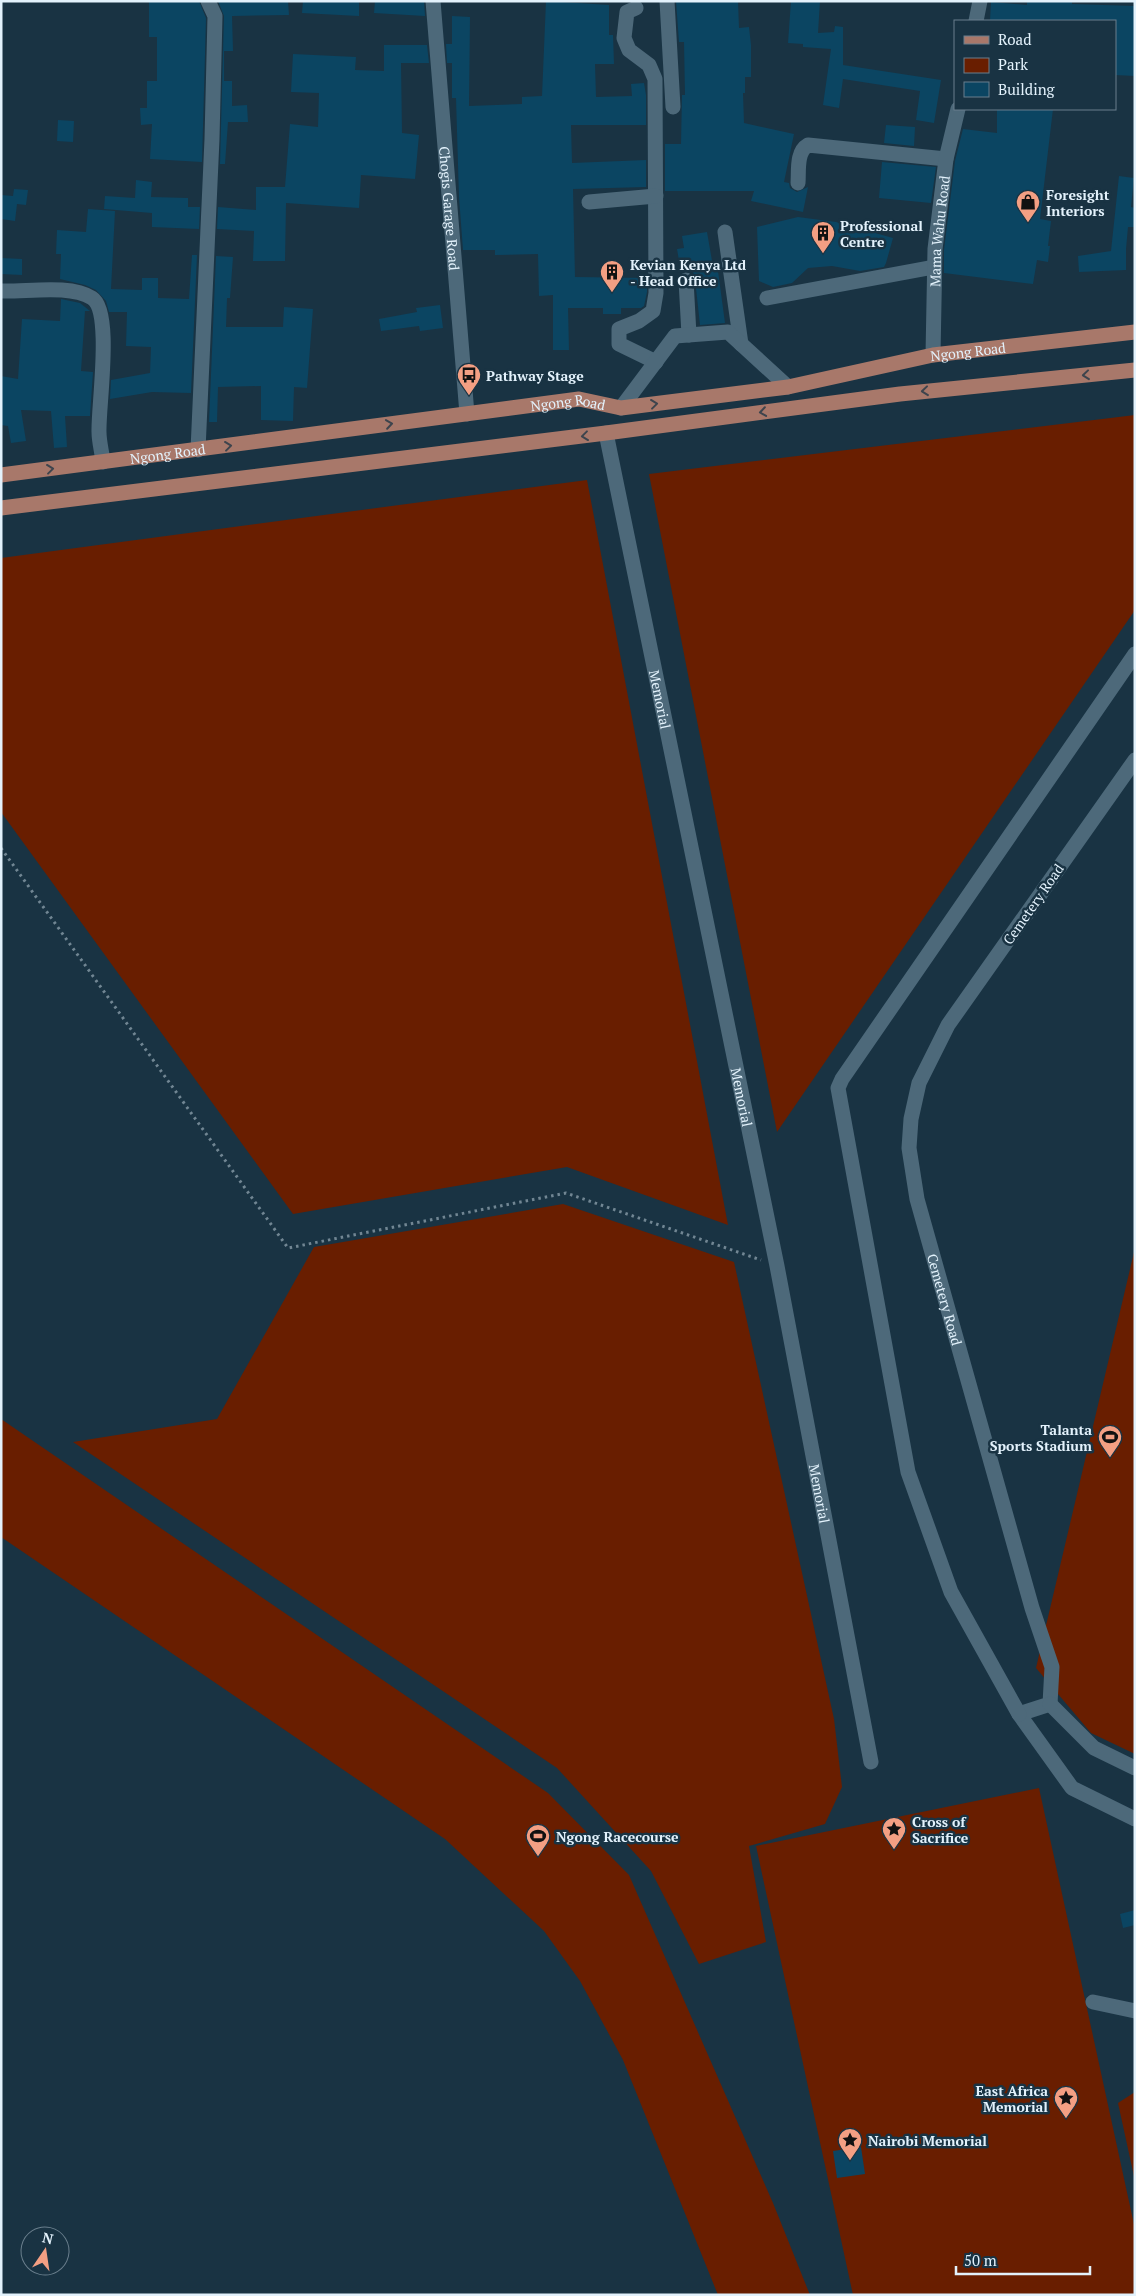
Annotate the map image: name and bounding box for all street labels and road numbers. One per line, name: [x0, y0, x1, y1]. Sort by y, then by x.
street label: Chogis Garage Road: [435, 146, 465, 271]
street label: Mama Wahu Road: [925, 174, 953, 287]
street label: Ngong Road: [929, 337, 1007, 365]
street label: Ngong Road: [529, 389, 608, 415]
street label: Ngong Road: [129, 439, 207, 467]
street label: Memorial: [645, 668, 676, 731]
street label: Cemetery Road: [998, 860, 1068, 948]
street label: Memorial: [727, 1066, 758, 1128]
street label: Cemetery Road: [923, 1251, 967, 1348]
street label: Memorial: [805, 1462, 835, 1525]

